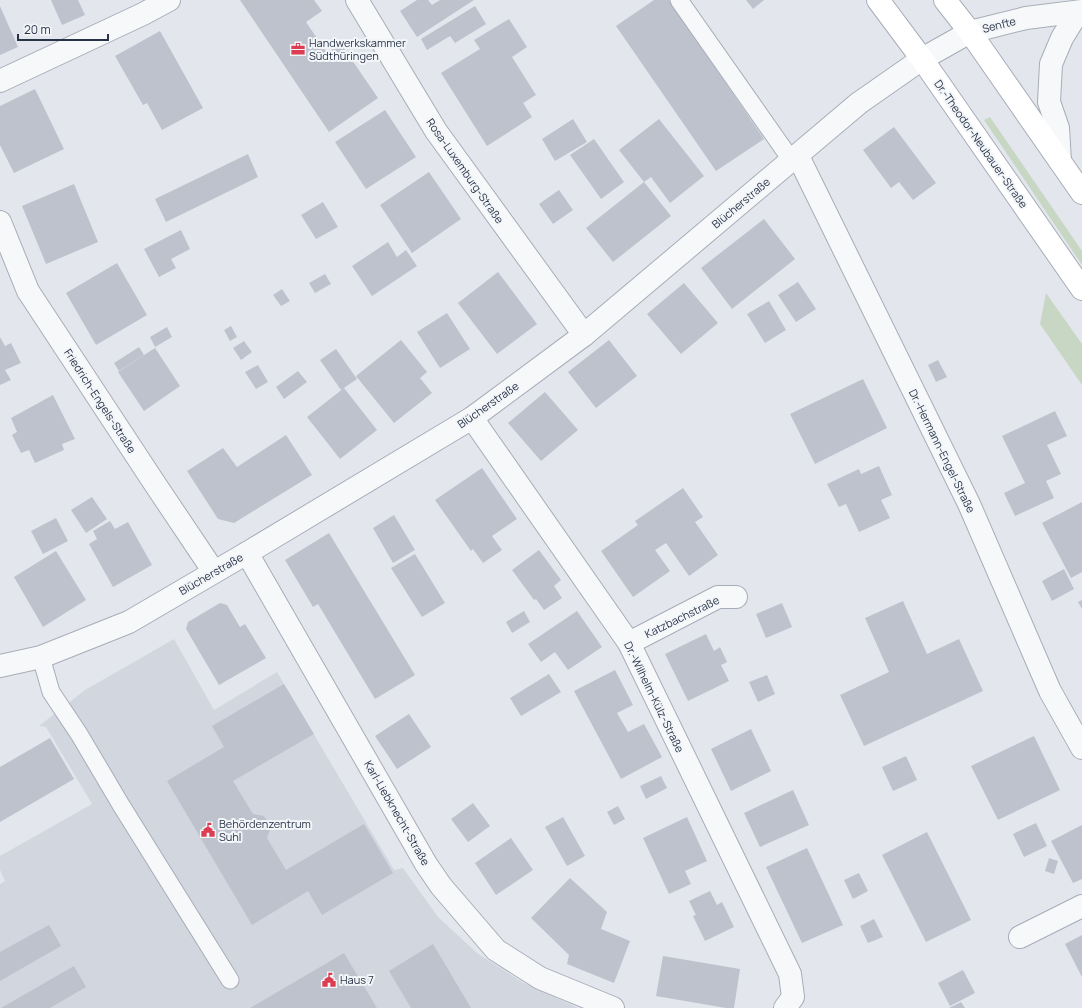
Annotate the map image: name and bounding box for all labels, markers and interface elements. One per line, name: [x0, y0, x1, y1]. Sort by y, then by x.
street label: Senfte: [981, 13, 1018, 36]
scale bar: [18, 16, 108, 42]
text: 20 m: [24, 21, 51, 38]
place label: Handwerkskammer Südthüringen: [309, 35, 406, 63]
office icon: Handwerkskammer Südthüringen: [290, 41, 306, 57]
street label: Dr.-Theodor-Neubauer-Straße: [931, 77, 1032, 211]
street label: Rosa-Luxemburg-Straße: [423, 115, 508, 227]
street label: Blücherstraße: [708, 173, 773, 231]
street label: Friedrich-Engels-Straße: [61, 346, 140, 456]
street label: Blücherstraße: [454, 378, 522, 431]
street label: Dr.-Hermann-Engel-Straße: [906, 386, 979, 516]
street label: Blücherstraße: [176, 549, 246, 598]
street label: Katzbachstraße: [642, 592, 722, 641]
street label: Dr.-Wilhelm-Külz-Straße: [621, 639, 688, 755]
street label: Karl-Liebknecht-Straße: [361, 757, 434, 869]
place label: Behördenzentrum Suhl: [219, 816, 311, 844]
public building icon: Behördenzentrum Suhl: [200, 822, 216, 838]
public building icon: Haus 7: [321, 972, 337, 988]
place label: Haus 7: [340, 972, 374, 987]

